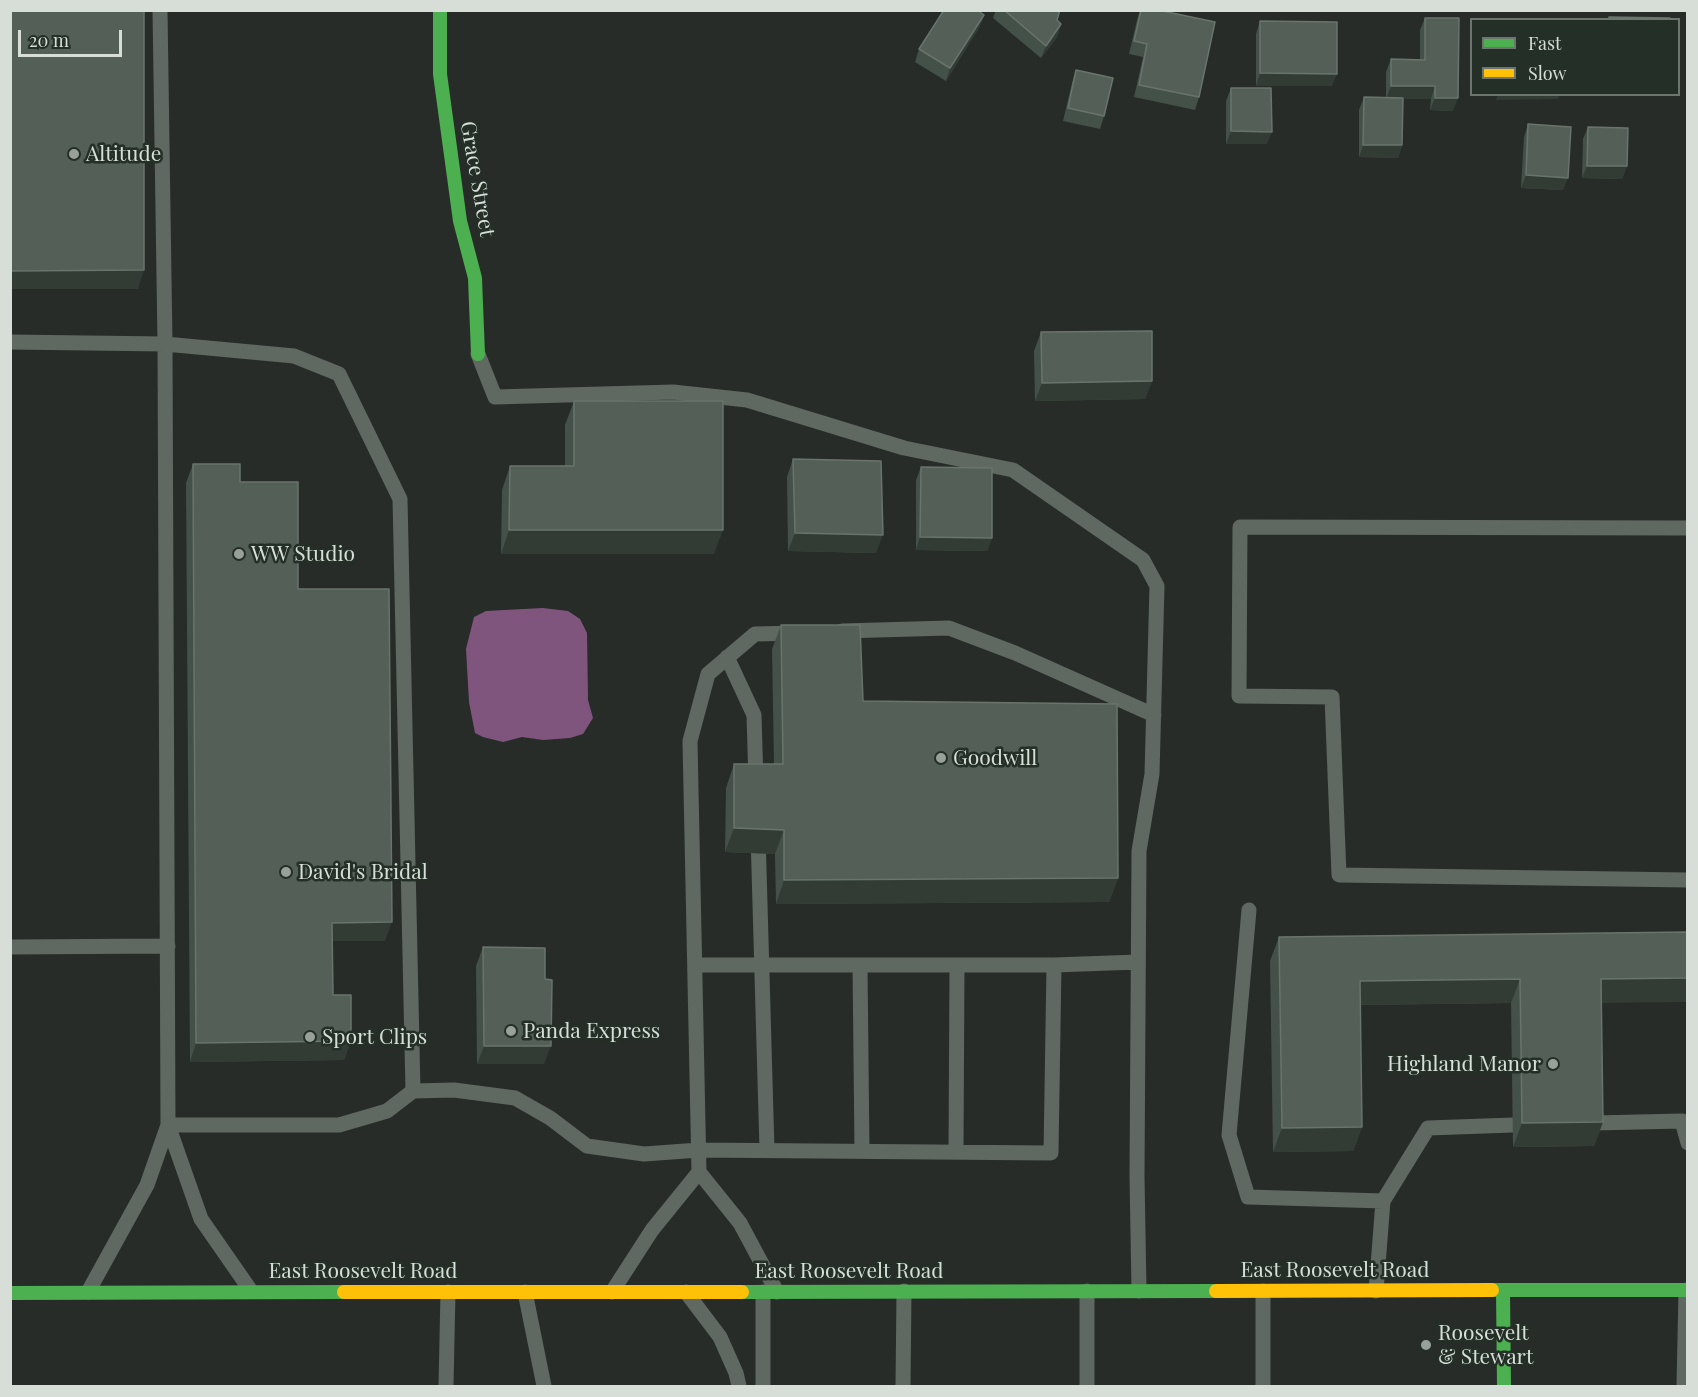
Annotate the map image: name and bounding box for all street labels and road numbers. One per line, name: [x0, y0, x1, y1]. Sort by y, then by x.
street label: Grace Street: [454, 119, 500, 239]
street label: East Roosevelt Road: [1241, 1257, 1429, 1283]
street label: East Roosevelt Road: [269, 1258, 457, 1284]
street label: East Roosevelt Road: [755, 1258, 943, 1284]

